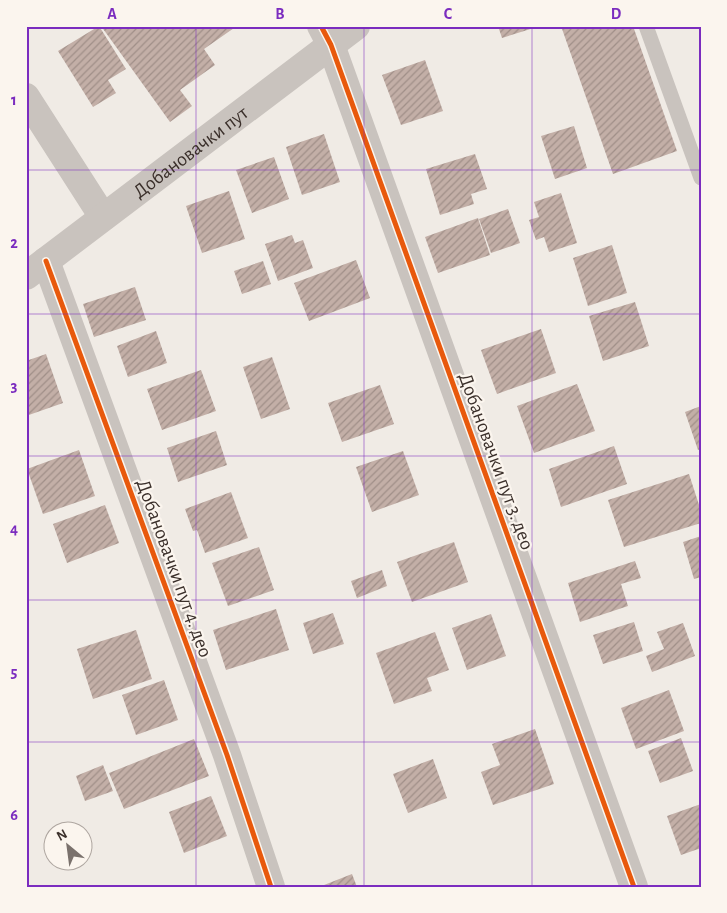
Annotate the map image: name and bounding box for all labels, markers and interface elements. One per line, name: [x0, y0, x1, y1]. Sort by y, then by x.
text: A: [107, 6, 117, 22]
text: B: [275, 6, 285, 22]
text: C: [444, 6, 453, 22]
text: D: [611, 6, 622, 22]
text: 1: [11, 92, 17, 108]
street label: Добановачки пут: [130, 102, 253, 202]
text: 2: [10, 235, 18, 251]
street label: Добановачки пут 3. део: [455, 370, 537, 552]
text: 3: [11, 378, 18, 394]
street label: Добановачки пут 4. део: [133, 477, 216, 660]
text: 4: [10, 521, 18, 537]
text: 5: [11, 664, 18, 680]
text: 6: [10, 807, 18, 823]
north arrow: [42, 820, 92, 870]
text: N: [55, 827, 70, 844]

